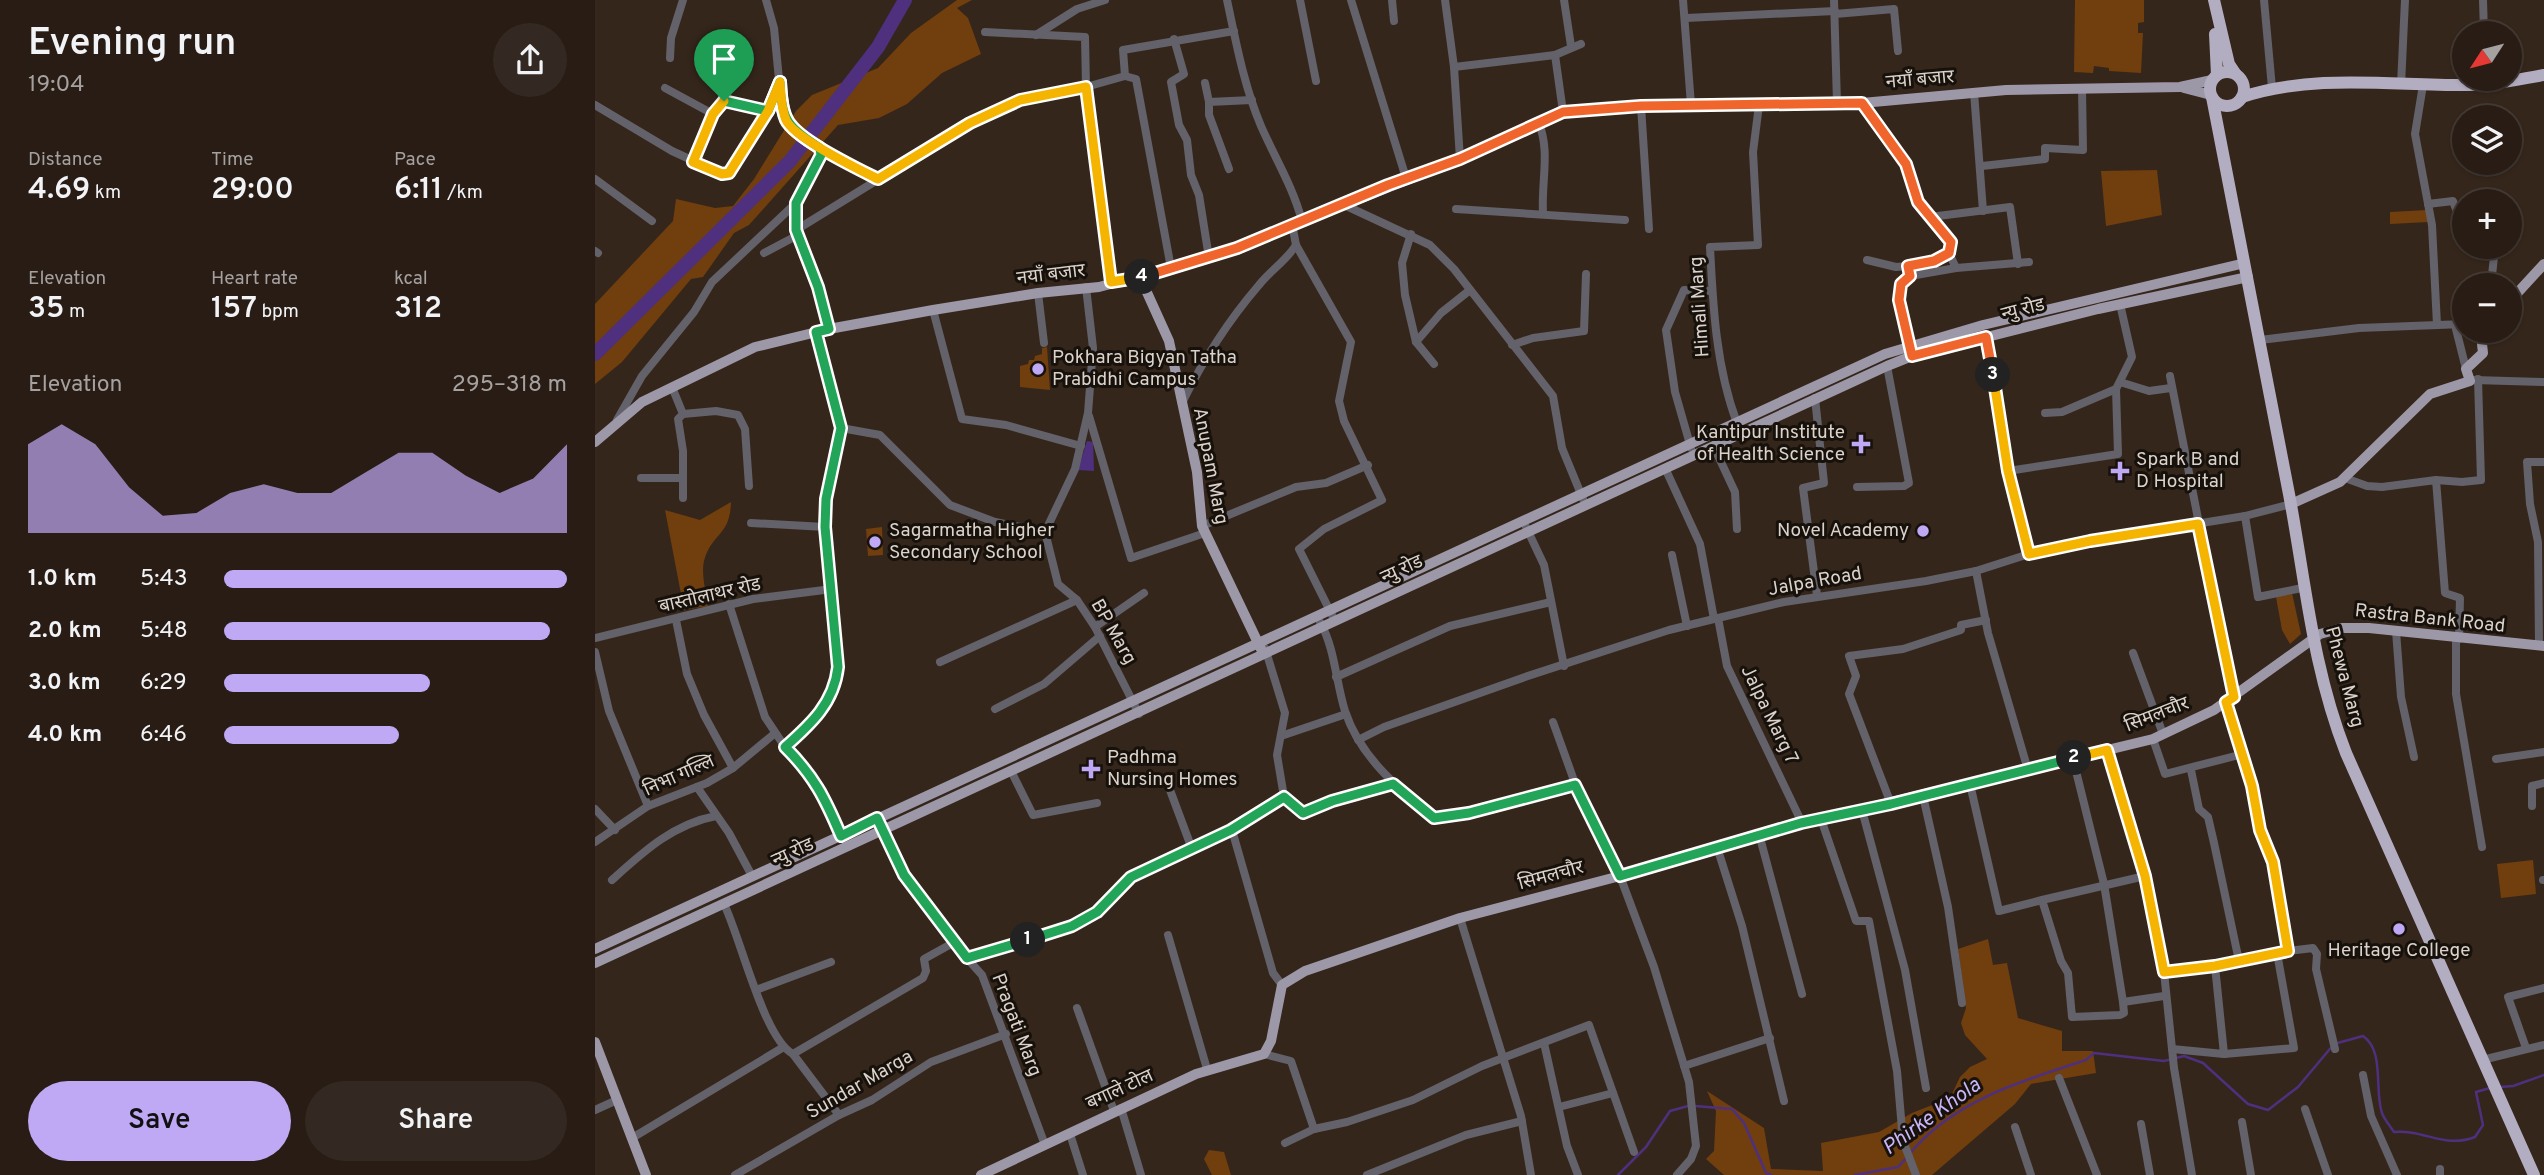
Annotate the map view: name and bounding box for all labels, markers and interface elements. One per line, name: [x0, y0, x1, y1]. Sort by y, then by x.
text: Evening run: [28, 20, 236, 69]
north arrow: [2452, 21, 2522, 91]
map controls: [2452, 21, 2522, 343]
button: share: [493, 23, 567, 97]
pin: [694, 29, 754, 101]
icon: arrive: [705, 40, 743, 78]
street label: नयाँ बजार: [1885, 64, 1956, 95]
text: 19:04: [28, 71, 85, 100]
button: layers: [2452, 105, 2522, 175]
text: Distance: [28, 148, 103, 172]
text: Time: [211, 148, 254, 172]
text: Pace: [394, 148, 436, 172]
text: 4.69: [28, 172, 90, 209]
text: 29:00: [211, 172, 294, 209]
text: 6:11: [394, 172, 443, 209]
text: km: [90, 181, 121, 205]
text: /km: [443, 181, 483, 205]
button: +: [2452, 189, 2522, 259]
street label: Himali Marg: [1685, 256, 1715, 358]
street label: नयाँ बजार: [1015, 258, 1088, 291]
pin: 4: [1125, 260, 1159, 294]
text: 4: [1135, 264, 1148, 288]
text: Elevation: [28, 267, 106, 291]
text: Heart rate: [211, 267, 298, 291]
text: kcal: [394, 267, 428, 291]
button: −: [2452, 273, 2522, 343]
text: 35: [28, 291, 64, 328]
text: 157: [211, 291, 257, 328]
text: 312: [394, 291, 442, 328]
street label: न्यु रोड: [1999, 293, 2048, 327]
text: m: [64, 300, 85, 324]
text: bpm: [257, 300, 299, 324]
place label: Pokhara Bigyan Tatha Prabidhi Campus: [1052, 346, 1237, 392]
pin: 3: [1975, 358, 2011, 392]
marker: Pokhara Bigyan Tatha Prabidhi Campus: [1030, 361, 1046, 377]
text: 3: [1987, 362, 1998, 386]
text: Elevation: [28, 371, 123, 400]
text: 295–318 m: [452, 371, 567, 400]
street label: Anupam Marg: [1187, 405, 1233, 527]
place label: Kantipur Institute of Health Science: [1696, 421, 1845, 467]
marker: Kantipur Institute of Health Science: [1851, 434, 1871, 454]
place label: Spark B and D Hospital: [2136, 448, 2239, 494]
marker: Spark B and D Hospital: [2110, 461, 2130, 481]
place label: Sagarmatha Higher Secondary School: [889, 519, 1055, 565]
place label: Novel Academy: [1777, 519, 1909, 543]
marker: Novel Academy: [1915, 523, 1931, 539]
marker: Sagarmatha Higher Secondary School: [867, 534, 883, 550]
street label: न्यु रोड: [1377, 549, 1428, 590]
street label: Jalpa Road: [1766, 562, 1864, 602]
text: 1.0 km: [28, 565, 97, 594]
text: 5:43: [140, 565, 188, 594]
street label: बास्तोलाथर रोड: [657, 572, 764, 619]
street label: BP Marg: [1085, 595, 1141, 669]
street label: Rastra Bank Road: [2354, 599, 2506, 639]
text: 2.0 km: [28, 617, 102, 646]
text: 5:48: [140, 617, 188, 646]
street label: Phewa Marg: [2319, 624, 2369, 730]
street label: Jalpa Marg 7: [1735, 662, 1803, 768]
text: 3.0 km: [28, 669, 101, 698]
text: 6:29: [140, 669, 187, 698]
street label: सिमलचौर: [2122, 691, 2194, 738]
text: 4.0 km: [28, 721, 102, 750]
text: 6:46: [140, 721, 187, 750]
pin: 2: [2057, 740, 2091, 776]
text: 2: [2068, 745, 2079, 769]
place label: Padhma Nursing Homes: [1107, 746, 1238, 792]
street label: निभा गल्लि: [640, 749, 719, 802]
marker: Padhma Nursing Homes: [1081, 759, 1101, 779]
street label: न्यु रोड: [768, 832, 819, 873]
street label: सिमलचौर: [1516, 855, 1588, 896]
marker: Heritage College: [2391, 921, 2407, 937]
pin: 1: [1011, 922, 1045, 958]
text: 1: [1024, 927, 1031, 951]
place label: Heritage College: [2328, 939, 2470, 963]
street label: Pragati Marg: [985, 970, 1047, 1080]
street label: Sundar Marga: [803, 1045, 917, 1125]
street label: बगाले टोल: [1082, 1063, 1158, 1116]
water label: Phirke Khola: [1878, 1072, 1986, 1162]
button: Save: [28, 1081, 291, 1161]
button: Share: [305, 1081, 567, 1161]

